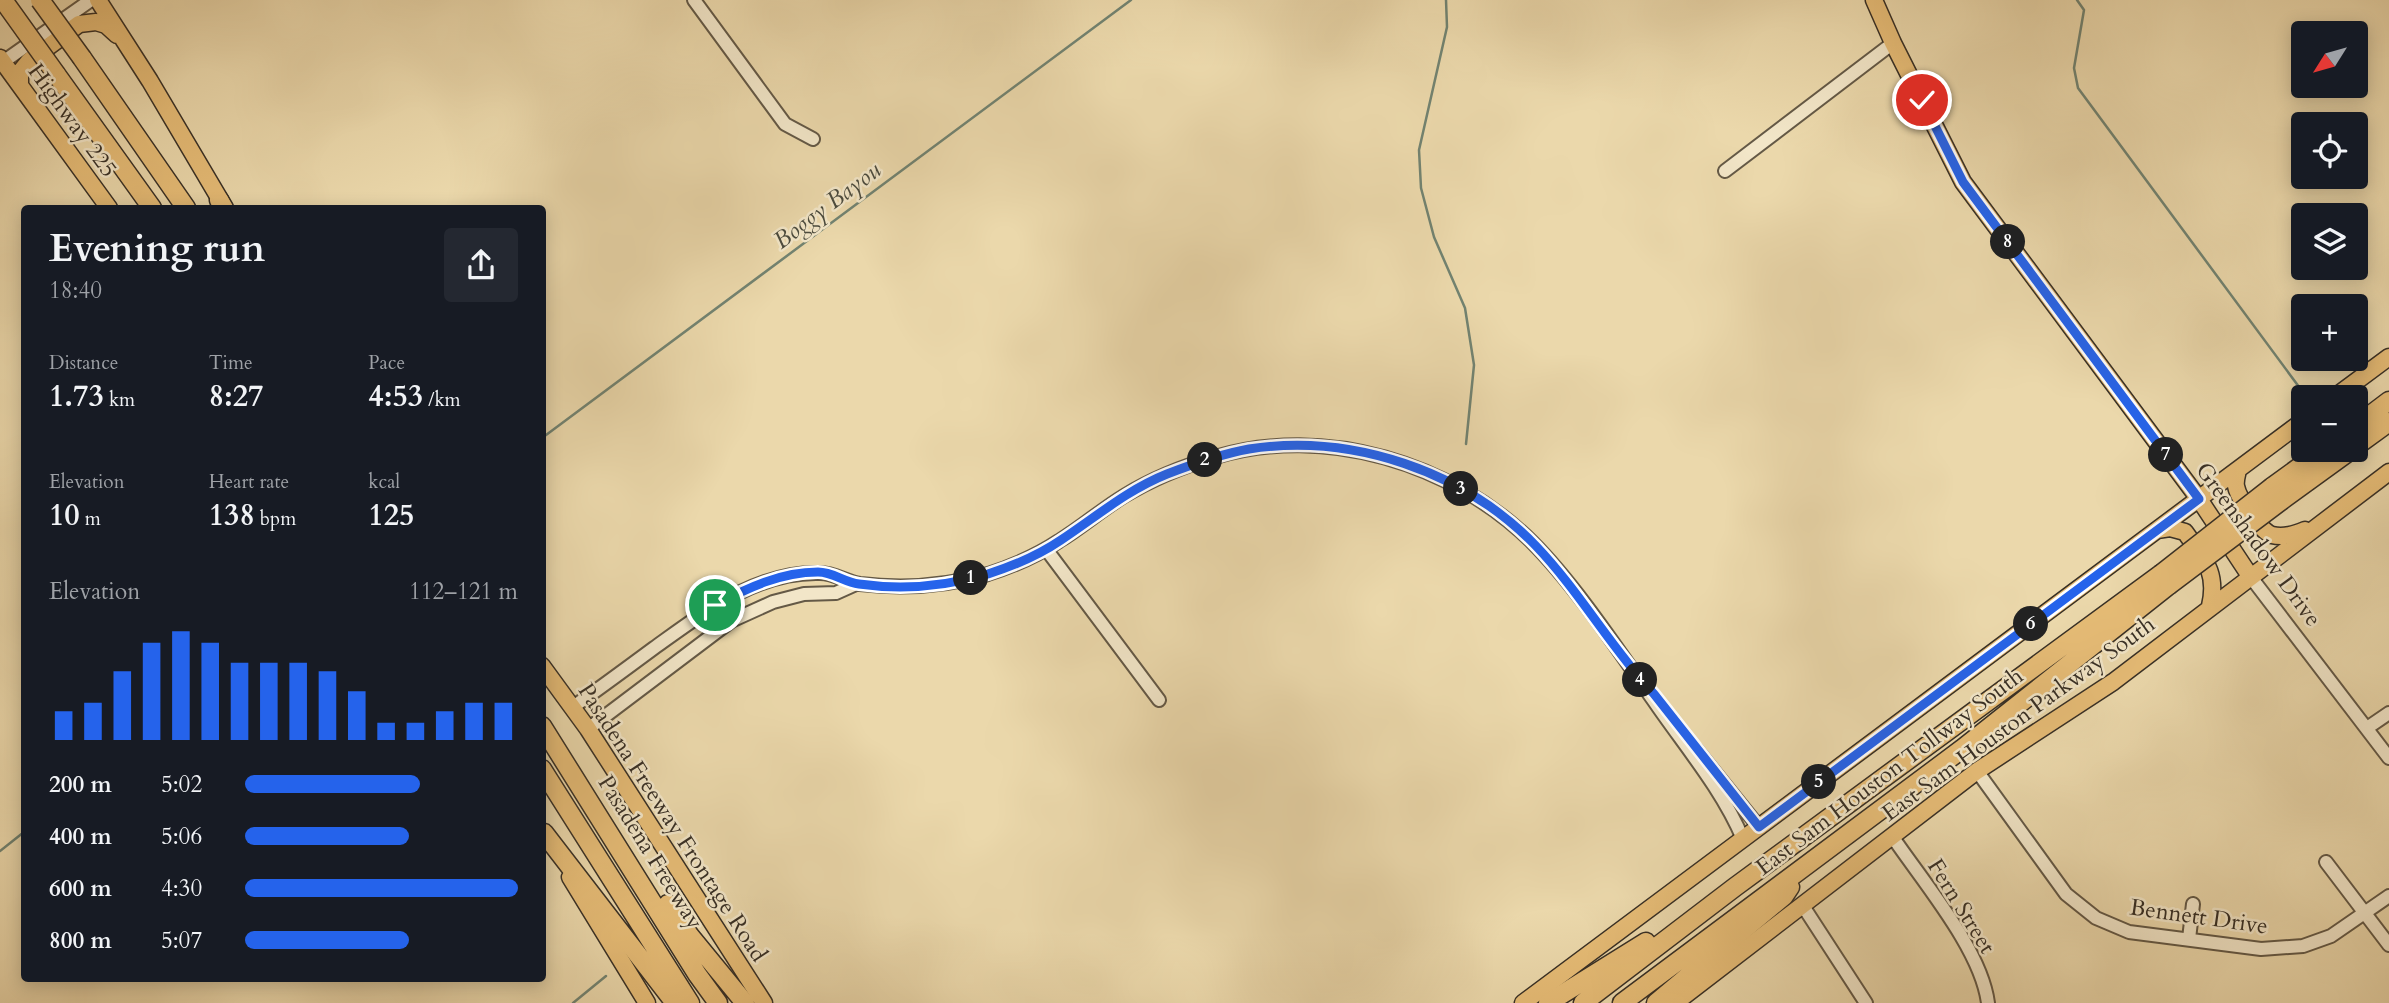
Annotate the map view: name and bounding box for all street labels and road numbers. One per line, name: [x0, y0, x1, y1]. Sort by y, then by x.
street label: Highway 225: [21, 57, 124, 183]
street label: Greenshadow Drive: [2189, 456, 2329, 633]
street label: East Sam Houston Parkway South: [1875, 608, 2161, 828]
street label: East Sam Houston Tollway South: [1749, 660, 2030, 882]
street label: Pasadena Freeway Frontage Road: [573, 678, 773, 966]
street label: Pasadena Freeway: [593, 770, 709, 934]
street label: Fern Street: [1920, 853, 2003, 960]
street label: Bennett Drive: [2128, 891, 2270, 942]

